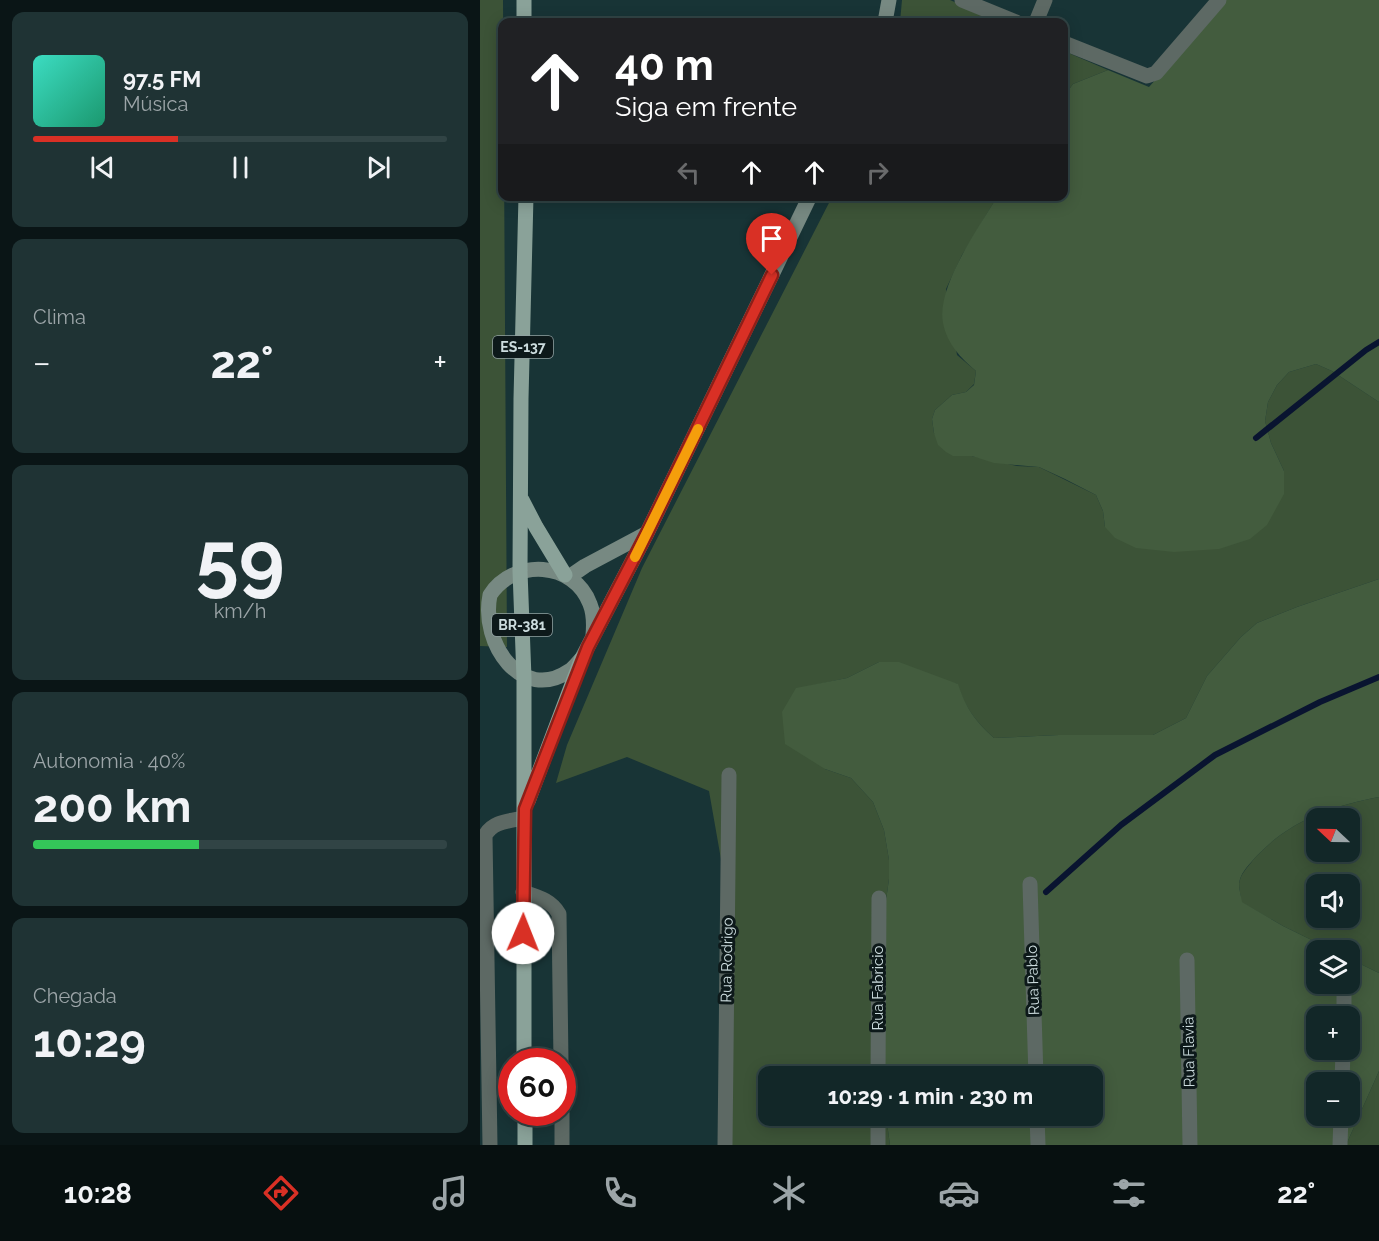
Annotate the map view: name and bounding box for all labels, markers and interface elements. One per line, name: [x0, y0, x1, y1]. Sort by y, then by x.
text: 40 m: [615, 41, 714, 90]
icon: ahead: [516, 42, 594, 120]
text: 97.5 FM: [123, 66, 201, 92]
text: Siga em frente: [615, 91, 797, 122]
text: Música: [123, 92, 188, 116]
icon: previous: [86, 151, 119, 184]
icon: pause: [224, 151, 257, 184]
icon: next: [362, 151, 395, 184]
icon: left: [672, 156, 705, 189]
icon: ahead: [735, 156, 768, 189]
icon: ahead: [798, 156, 831, 189]
icon: right: [861, 156, 894, 189]
pin: [746, 213, 797, 275]
icon: arrive: [755, 222, 788, 255]
text: Clima: [33, 305, 86, 329]
text: 22°: [210, 336, 274, 389]
road number: ES-137: [493, 336, 553, 358]
text: −: [33, 343, 51, 382]
text: +: [433, 343, 447, 382]
text: 59: [195, 514, 285, 605]
text: km/h: [214, 599, 266, 623]
road number: BR-381: [492, 614, 552, 636]
text: Autonomia · 40%: [33, 749, 185, 773]
text: 200 km: [33, 780, 191, 833]
north arrow: [1306, 808, 1360, 862]
map controls: [1306, 808, 1360, 1126]
button: sound: [1306, 874, 1360, 928]
position arrow: [491, 901, 555, 965]
street label: Rua Rodrigo: [717, 917, 737, 1003]
button: layers: [1306, 940, 1360, 994]
street label: Rua Pablo: [1023, 945, 1043, 1015]
street label: Rua Fabricio: [869, 946, 887, 1030]
text: Chegada: [33, 984, 117, 1008]
button: +: [1306, 1006, 1360, 1060]
text: 10:29: [33, 1015, 146, 1068]
street label: Rua Flavia: [1179, 1016, 1199, 1088]
speed limit sign: 60: [498, 1048, 576, 1126]
button: −: [1306, 1072, 1360, 1126]
text: 10:29 · 1 min · 230 m: [828, 1083, 1033, 1109]
icon: directions: [260, 1172, 302, 1214]
icon: music: [429, 1172, 471, 1214]
icon: phone: [599, 1172, 641, 1214]
icon: climate: [768, 1172, 810, 1214]
icon: car: [938, 1172, 980, 1214]
icon: filters: [1108, 1172, 1150, 1214]
text: 10:28: [64, 1178, 132, 1209]
text: 22°: [1277, 1178, 1315, 1209]

